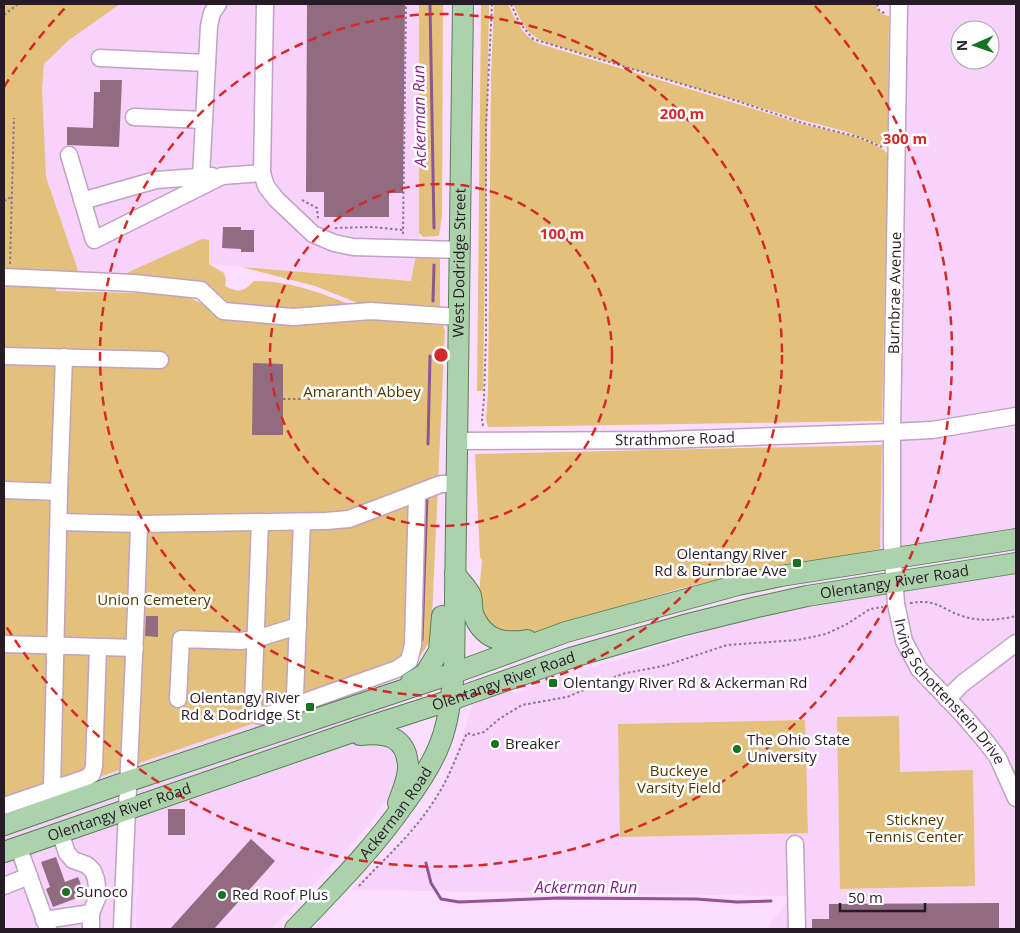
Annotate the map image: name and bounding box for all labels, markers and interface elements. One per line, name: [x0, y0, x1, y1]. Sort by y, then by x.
north arrow: [950, 20, 1000, 70]
text: N: [952, 39, 971, 51]
water label: Ackerman Run: [407, 65, 431, 168]
text: 200 m: [660, 103, 704, 123]
text: 300 m: [883, 128, 927, 148]
street label: West Dodridge Street: [448, 188, 470, 338]
text: 100 m: [540, 223, 584, 243]
street label: Burnbrae Avenue: [883, 232, 905, 354]
centre of rings: [432, 346, 450, 364]
park label: Amaranth Abbey: [303, 381, 421, 401]
street label: Strathmore Road: [615, 426, 735, 449]
place label: Olentangy River Rd & Burnbrae Ave: [654, 543, 787, 580]
marker: Olentangy River Rd & Burnbrae Ave: [791, 557, 803, 569]
street label: Olentangy River Road: [818, 560, 970, 603]
park label: Union Cemetery: [97, 589, 211, 609]
street label: Irving Schottenstein Drive: [890, 616, 1010, 767]
street label: Olentangy River Road: [429, 646, 577, 715]
place label: Olentangy River Rd & Ackerman Rd: [563, 672, 808, 692]
marker: Olentangy River Rd & Ackerman Rd: [547, 677, 559, 689]
place label: Olentangy River Rd & Dodridge St: [181, 687, 300, 724]
marker: Olentangy River Rd & Dodridge St: [304, 701, 316, 713]
place label: The Ohio State University: [747, 729, 850, 766]
place label: Breaker: [505, 733, 560, 753]
marker: Breaker: [489, 738, 501, 750]
marker: The Ohio State University: [731, 743, 743, 755]
park label: Buckeye Varsity Field: [637, 760, 721, 797]
street label: Ackerman Road: [354, 763, 436, 863]
street label: Olentangy River Road: [45, 777, 193, 845]
park label: Stickney Tennis Center: [867, 809, 963, 846]
water label: Ackerman Run: [534, 876, 637, 898]
scale bar: [840, 880, 925, 912]
place label: Sunoco: [76, 881, 128, 901]
place label: Red Roof Plus: [232, 884, 328, 904]
marker: Sunoco: [60, 886, 72, 898]
text: 50 m: [848, 887, 883, 907]
marker: Red Roof Plus: [216, 889, 228, 901]

